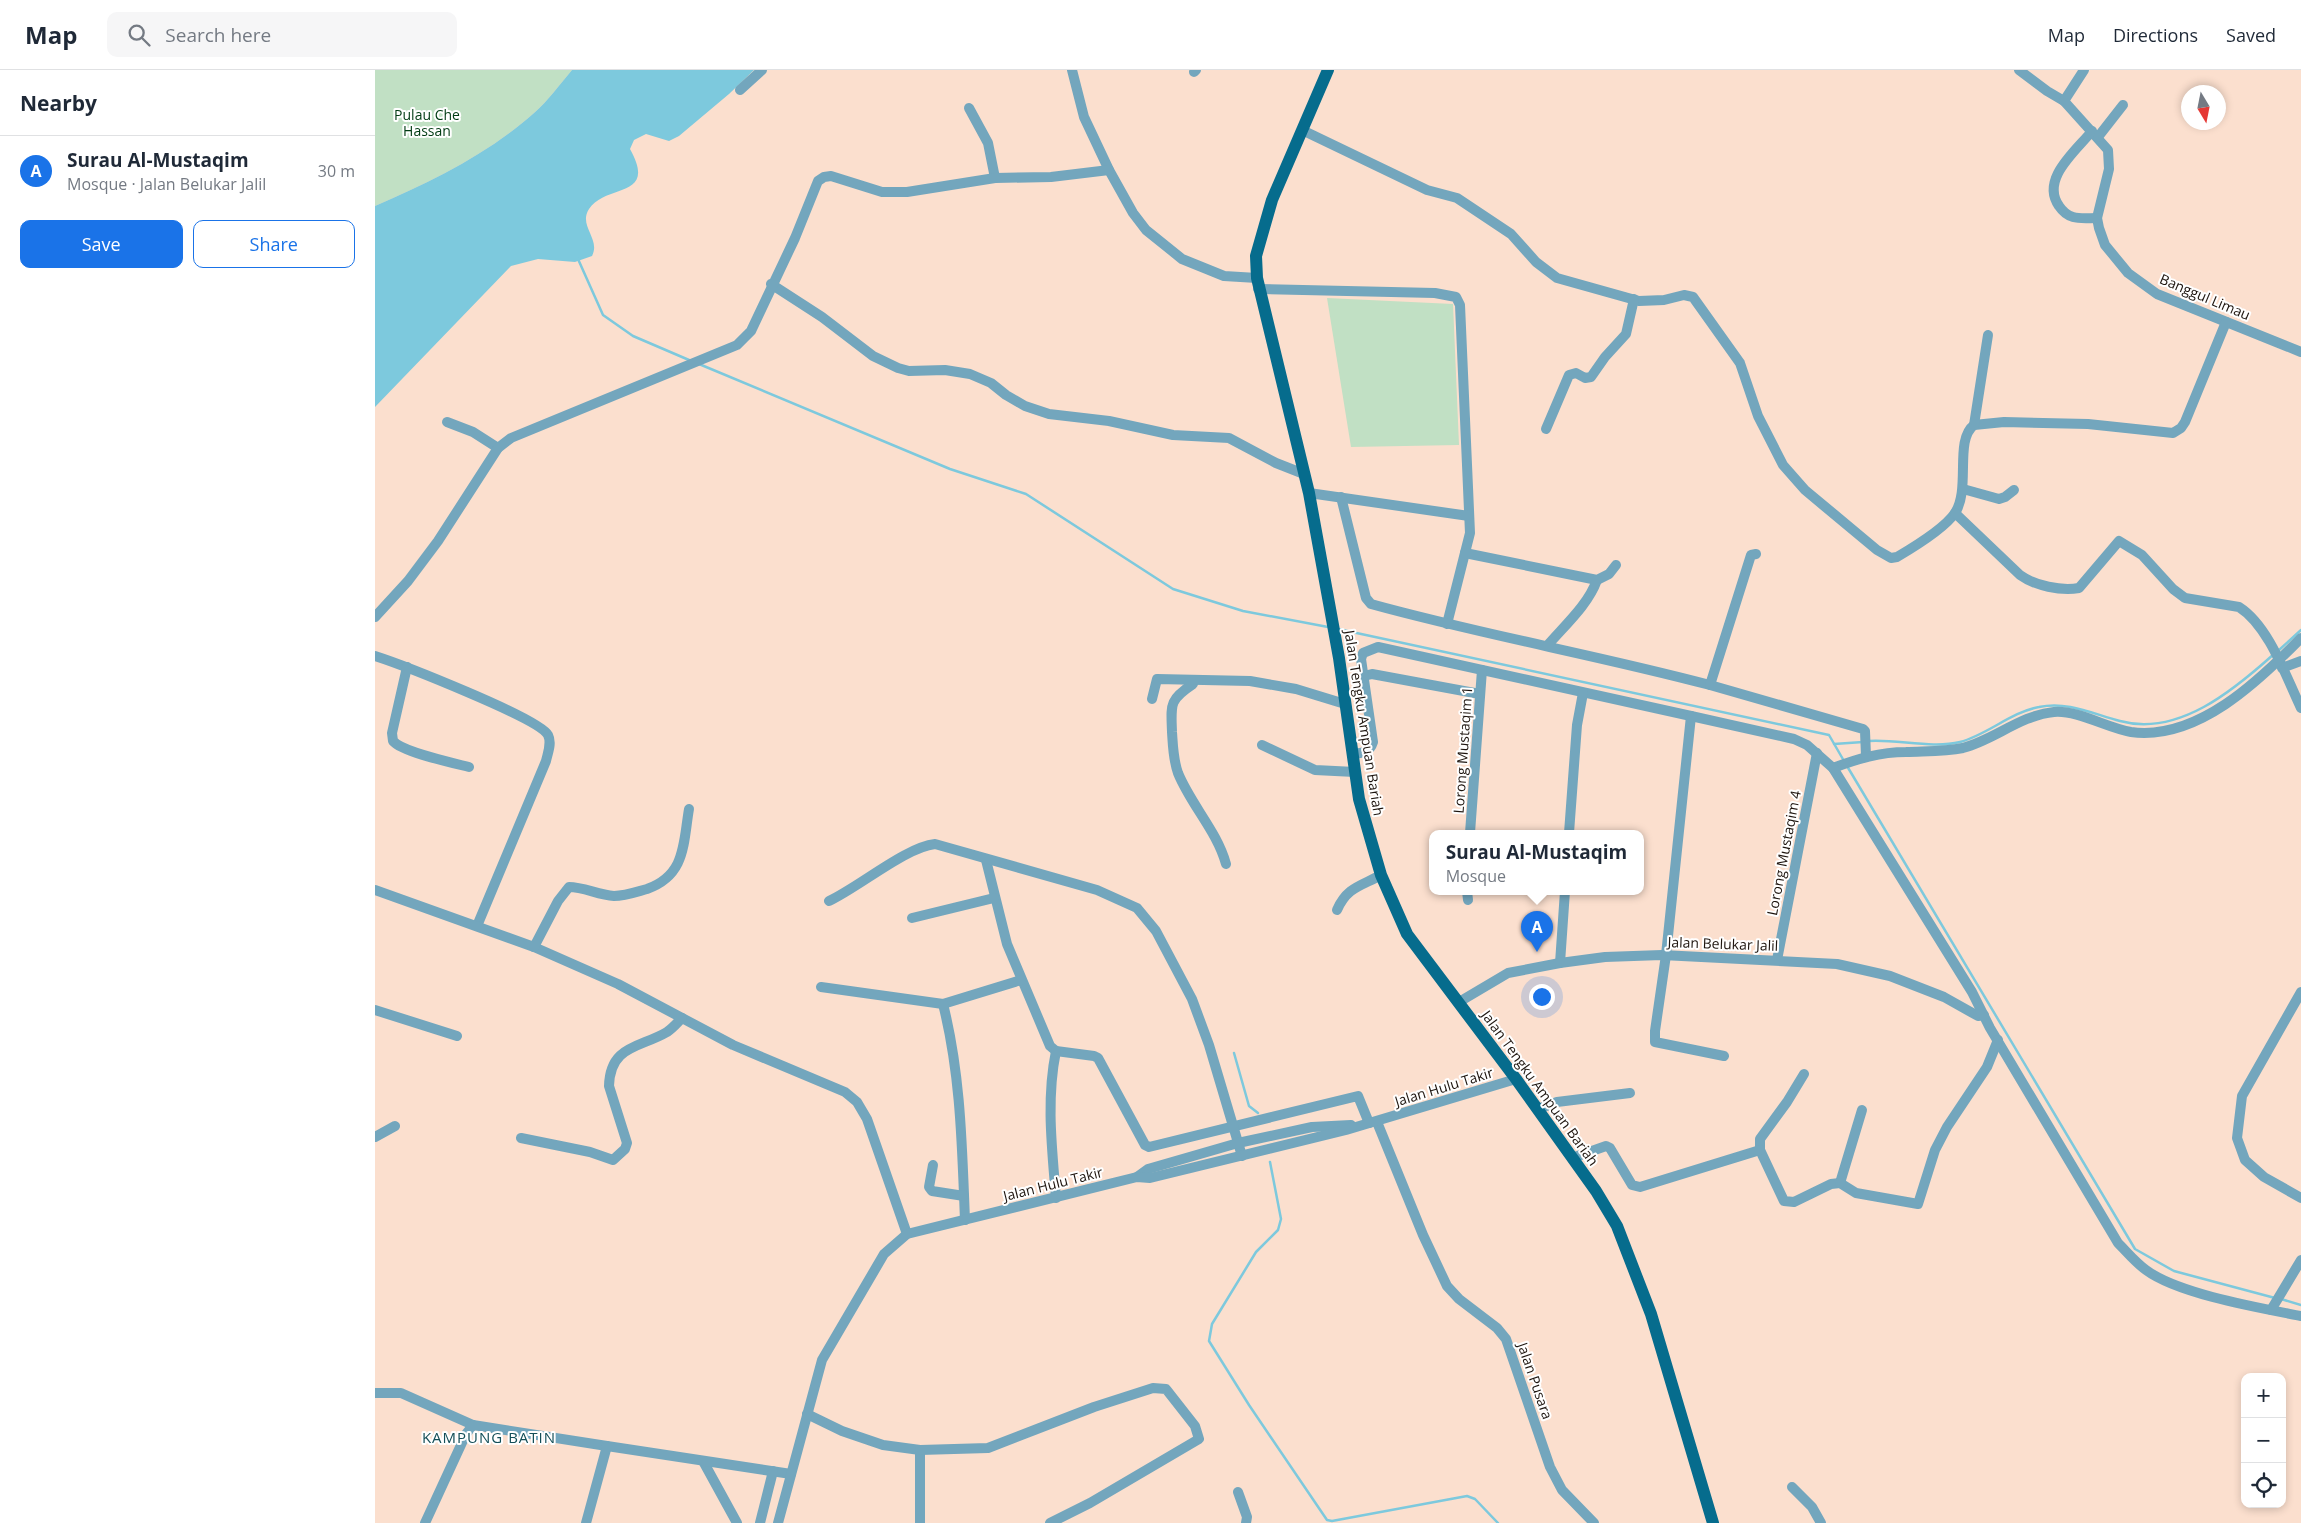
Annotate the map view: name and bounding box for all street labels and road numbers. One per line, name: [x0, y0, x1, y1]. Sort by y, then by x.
street label: Banggul Limau: [2157, 269, 2253, 324]
street label: Jalan Tengku Ampuan Bariah: [1340, 627, 1389, 817]
street label: Lorong Mustaqim 1: [1449, 686, 1476, 814]
street label: Lorong Mustaqim 4: [1762, 789, 1805, 917]
street label: Jalan Belukar Jalil: [1665, 932, 1779, 955]
street label: Jalan Tengku Ampuan Bariah: [1476, 1005, 1603, 1169]
street label: Jalan Hulu Takir: [1390, 1062, 1496, 1111]
street label: Jalan Hulu Takir: [999, 1162, 1105, 1206]
street label: Jalan Pusara: [1513, 1338, 1557, 1422]

